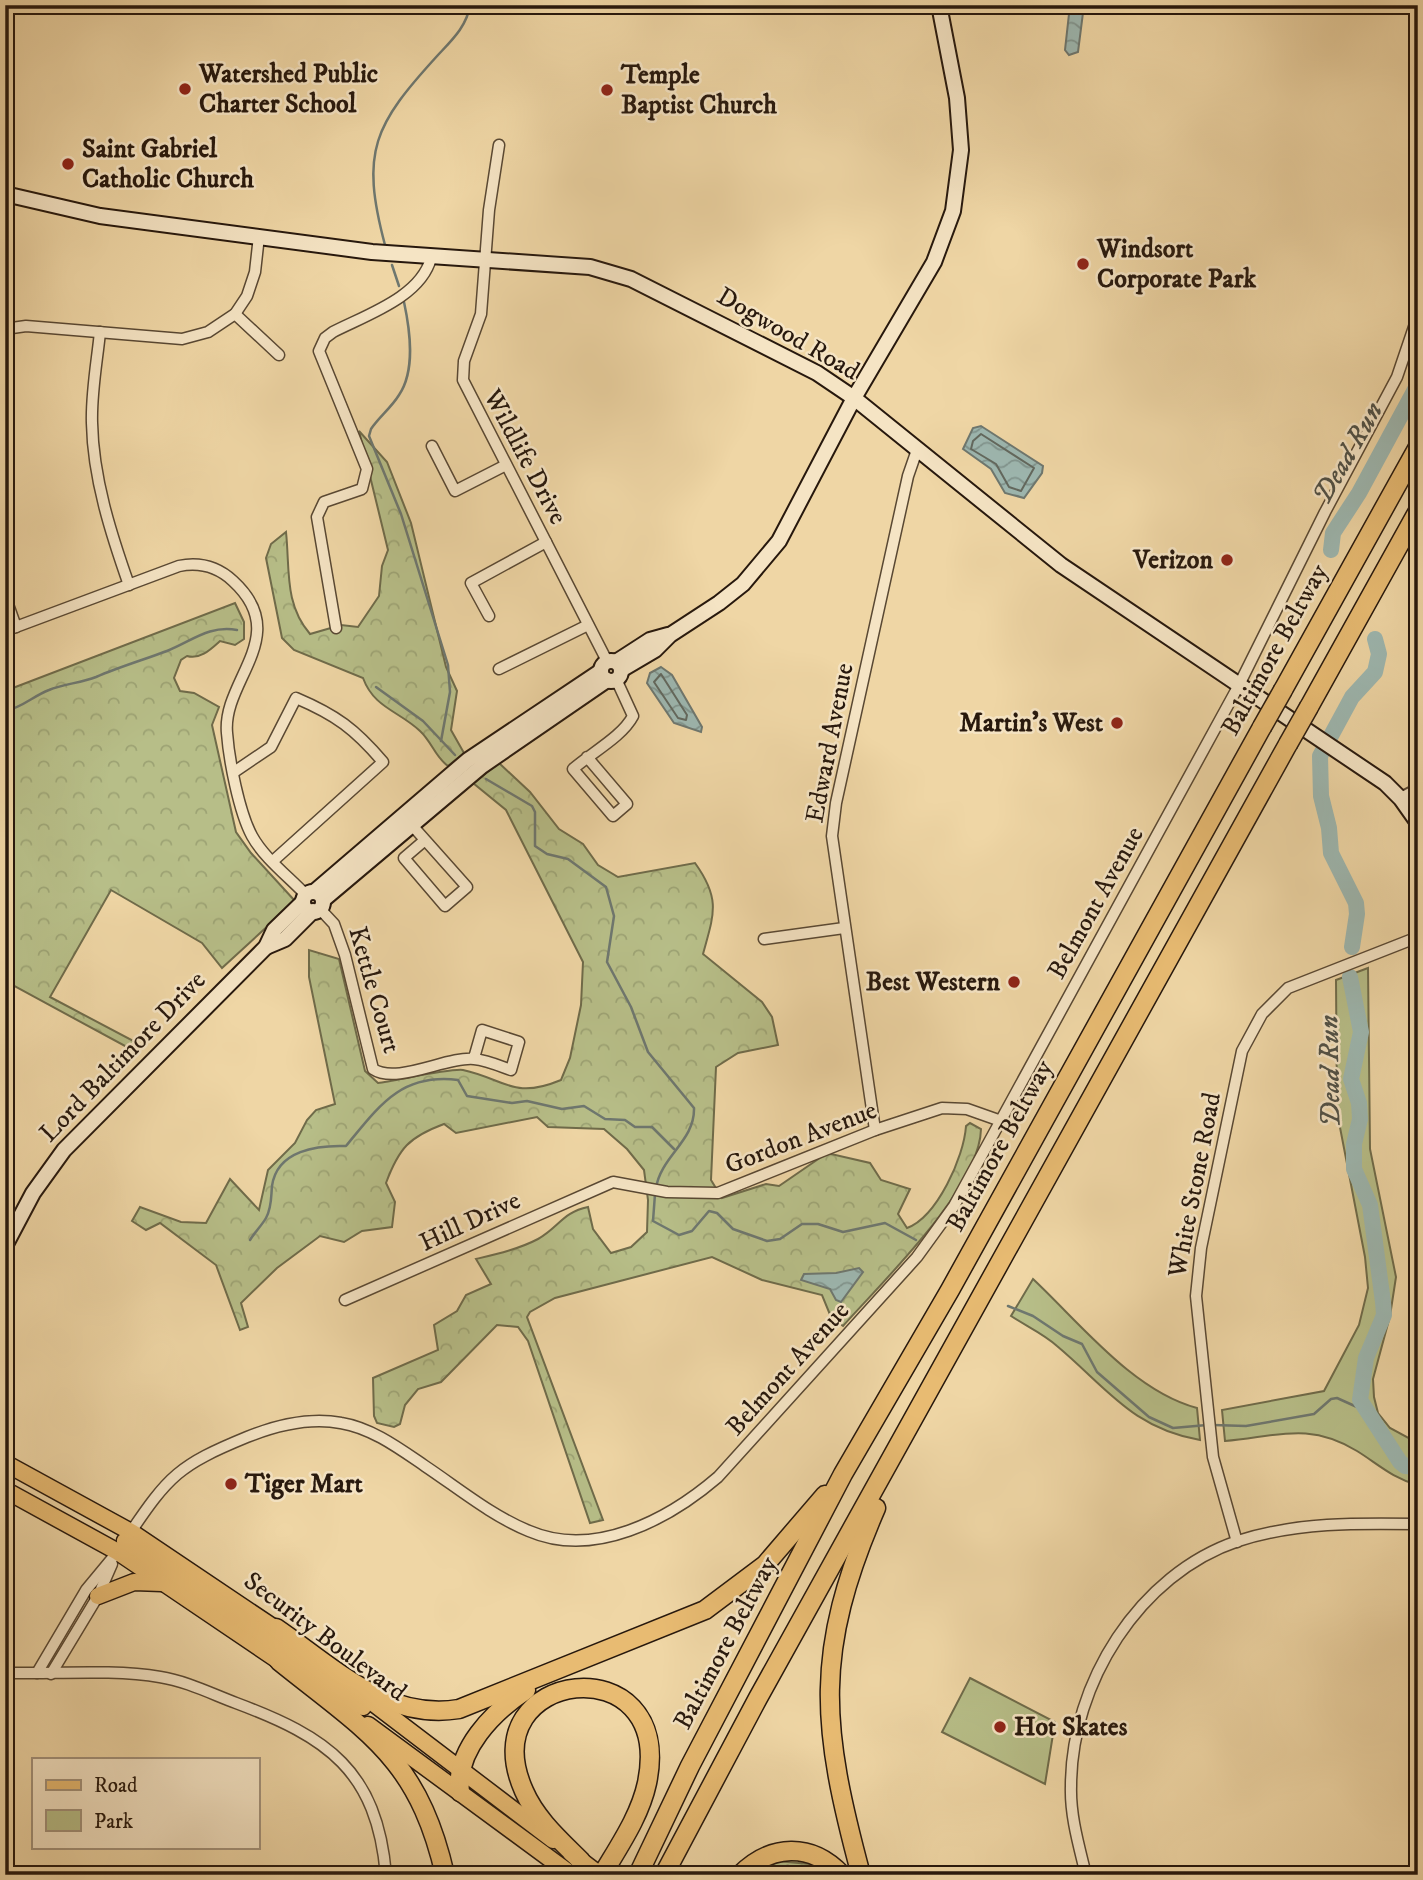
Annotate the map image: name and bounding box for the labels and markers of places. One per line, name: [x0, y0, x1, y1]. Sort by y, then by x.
place label: Watershed Public Charter School: [198, 58, 378, 121]
place label: Temple Baptist Church: [620, 59, 777, 122]
marker: Watershed Public Charter School: [177, 81, 193, 97]
marker: Temple Baptist Church: [599, 82, 615, 98]
place label: Saint Gabriel Catholic Church: [82, 133, 254, 196]
marker: Saint Gabriel Catholic Church: [60, 156, 76, 172]
place label: Windsort Corporate Park: [1096, 233, 1257, 296]
marker: Windsort Corporate Park: [1075, 256, 1091, 272]
place label: Verizon: [1132, 544, 1213, 577]
marker: Verizon: [1219, 552, 1235, 568]
place label: Martin's West: [959, 707, 1104, 740]
marker: Martin's West: [1109, 715, 1125, 731]
place label: Best Western: [866, 966, 1000, 999]
marker: Best Western: [1006, 974, 1022, 990]
place label: Tiger Mart: [244, 1468, 363, 1501]
marker: Tiger Mart: [223, 1476, 239, 1492]
place label: Hot Skates: [1014, 1711, 1128, 1744]
marker: Hot Skates: [992, 1719, 1008, 1735]

